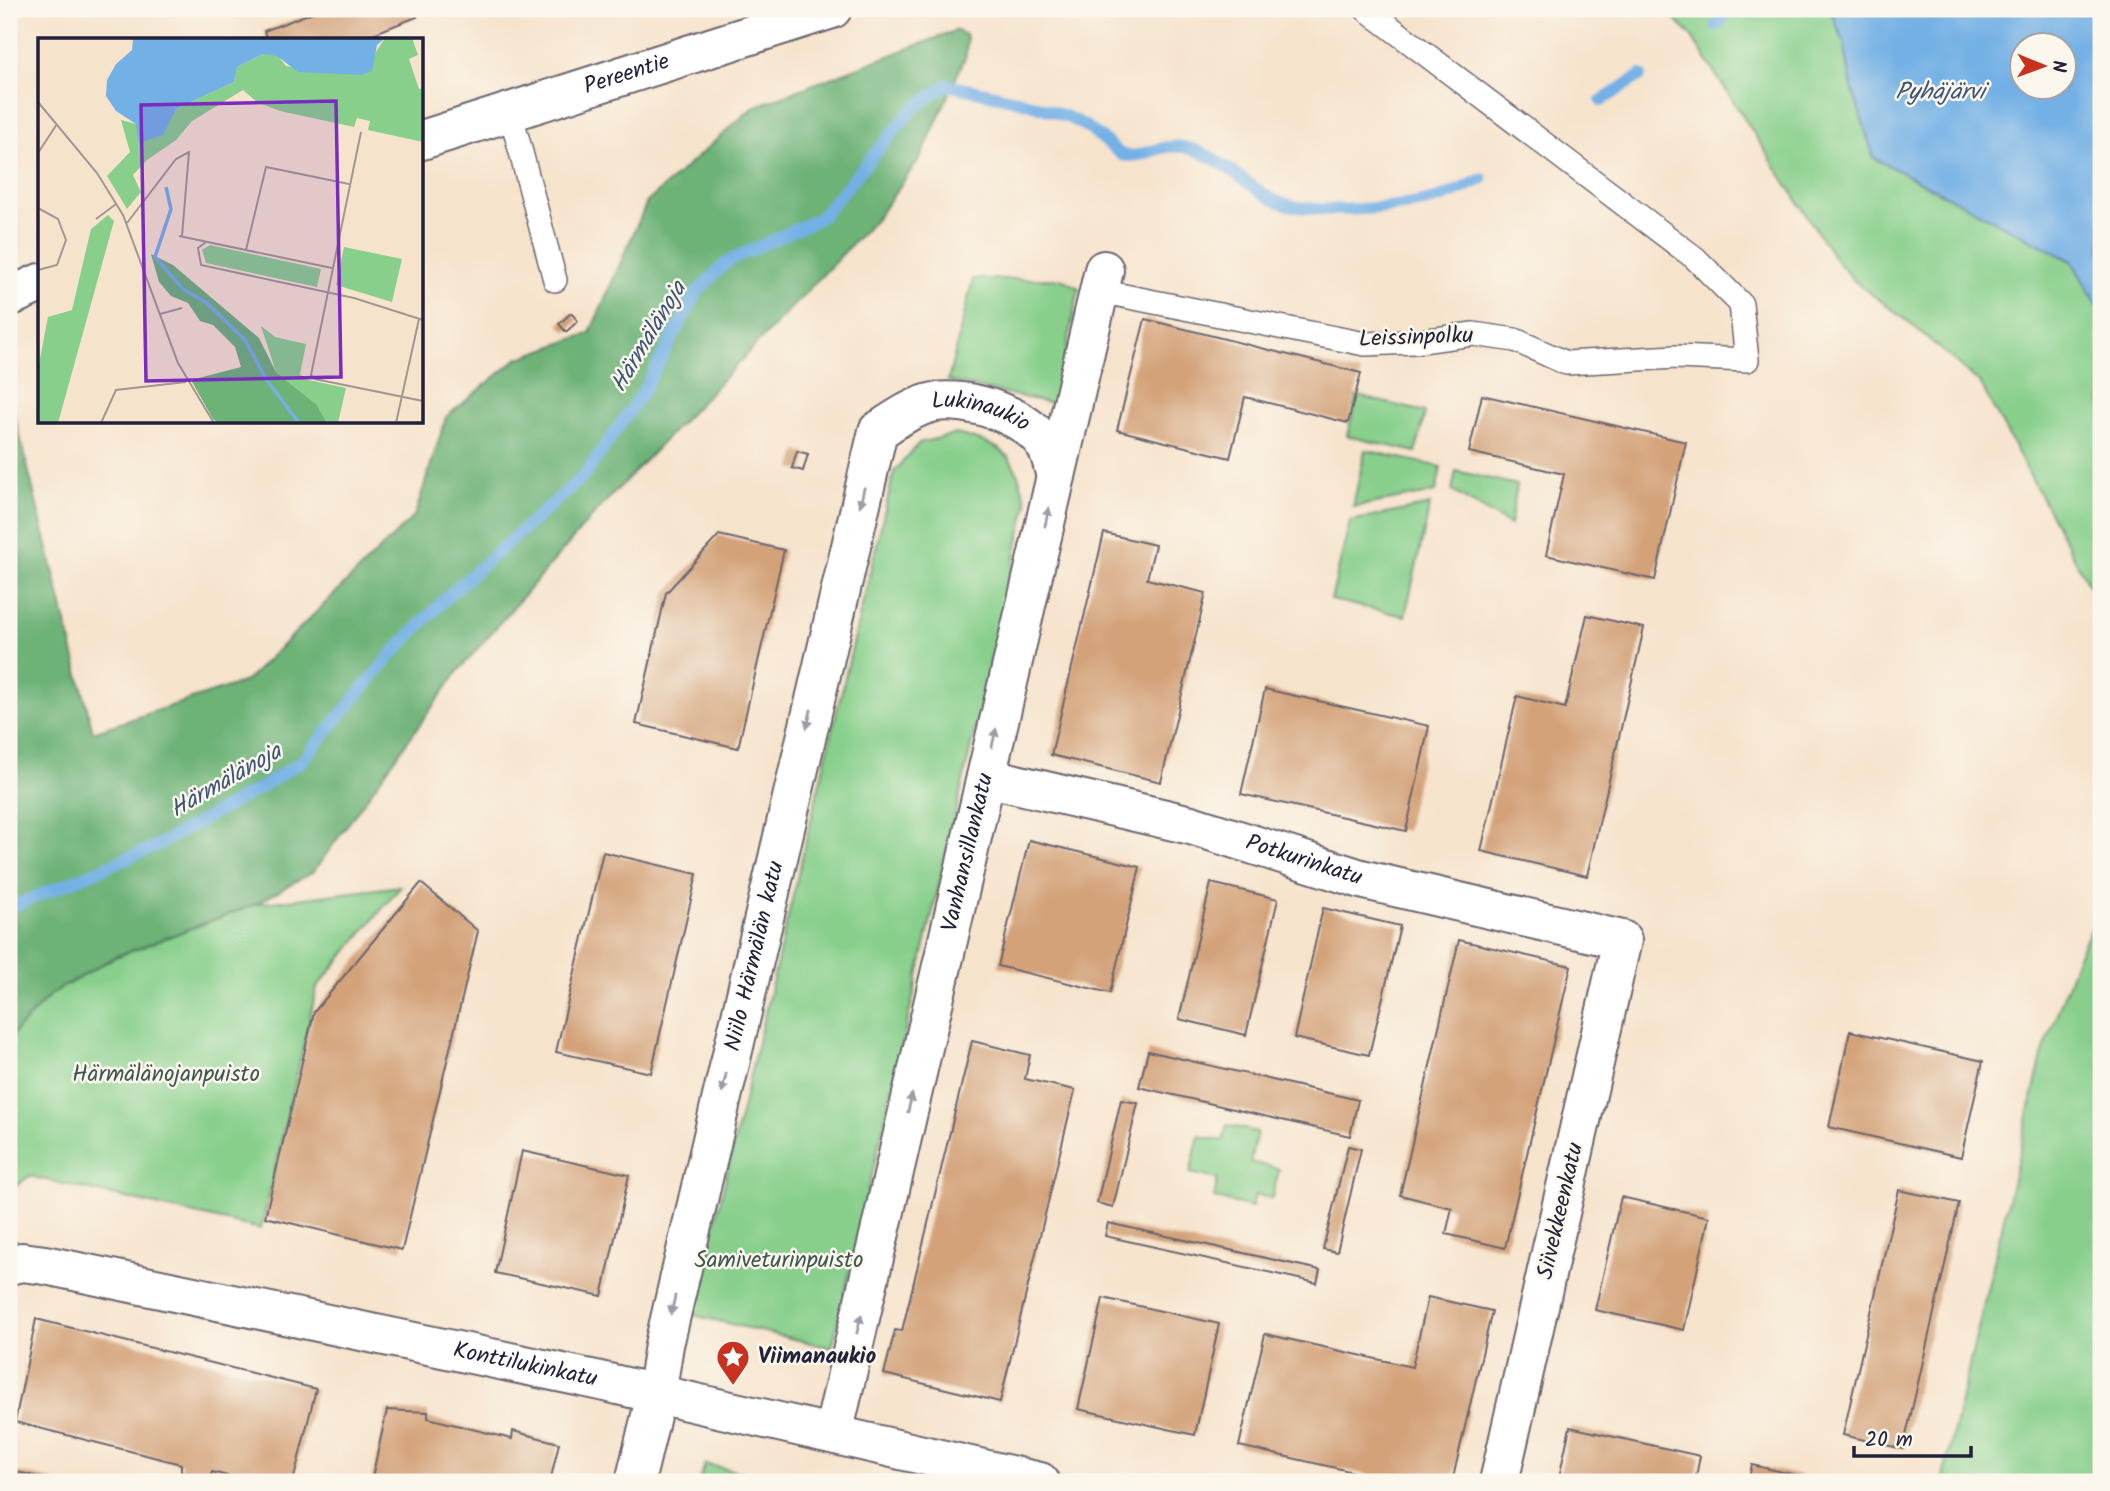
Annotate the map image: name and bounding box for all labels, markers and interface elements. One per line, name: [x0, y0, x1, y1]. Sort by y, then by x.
north arrow: [2008, 32, 2078, 102]
inset map: [38, 38, 424, 424]
street label: Pereentie: [579, 44, 674, 105]
text: N: [2043, 60, 2073, 73]
water label: Pyhäjärvi: [1895, 73, 1990, 112]
water label: Härmälänoja: [600, 272, 699, 400]
street label: Leissinpolku: [1358, 318, 1474, 358]
street label: Lukinaukio: [930, 383, 1037, 442]
one-way arrow: [856, 486, 867, 508]
one-way arrow: [1041, 505, 1052, 527]
one-way arrow: [803, 708, 814, 730]
one-way arrow: [989, 727, 1000, 749]
water label: Härmälänoja: [163, 732, 291, 829]
street label: Vanhansillankatu: [932, 770, 1004, 935]
street label: Potkurinkatu: [1241, 825, 1367, 896]
street label: Niilo Härmälän katu: [715, 857, 795, 1055]
park label: Härmälänojanpuisto: [72, 1057, 260, 1093]
one-way arrow: [718, 1072, 729, 1094]
one-way arrow: [905, 1092, 916, 1114]
street label: Siivekkeenkatu: [1528, 1139, 1594, 1283]
park label: Samiveturinpuisto: [695, 1243, 863, 1279]
one-way arrow: [668, 1294, 679, 1316]
one-way arrow: [853, 1313, 864, 1335]
street label: Konttilukinkatu: [450, 1333, 600, 1398]
place icon: Viimanaukio: [714, 1338, 752, 1387]
place label: Viimanaukio: [758, 1339, 876, 1375]
scale bar: [1854, 1414, 1972, 1458]
text: 20 m: [1865, 1424, 1913, 1457]

